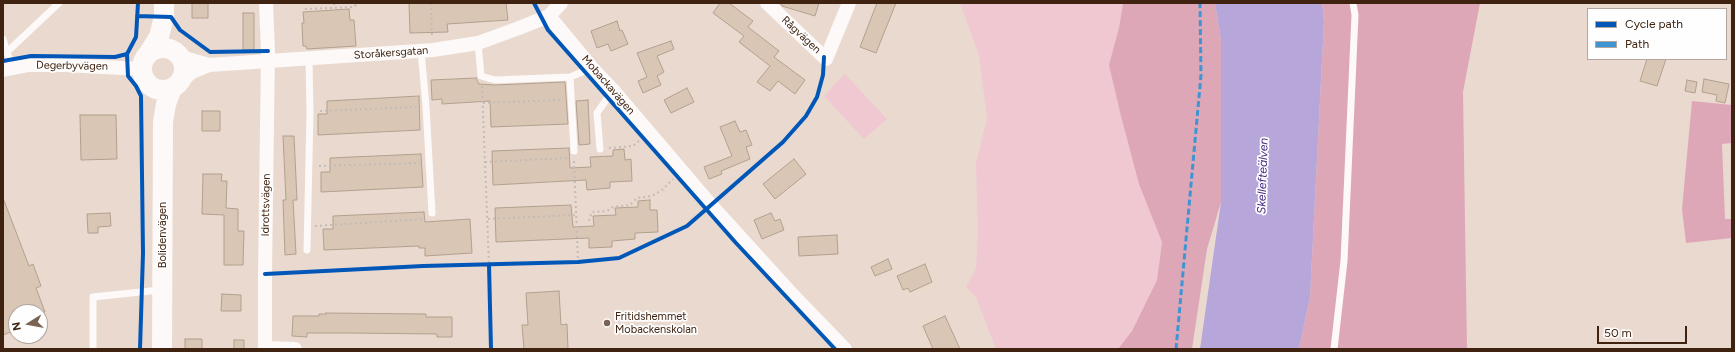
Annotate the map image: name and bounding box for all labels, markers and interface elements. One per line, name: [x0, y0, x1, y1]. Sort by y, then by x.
legend: [1587, 8, 1727, 60]
street label: Rågvägen: [779, 14, 823, 56]
text: Cycle path: [1625, 17, 1683, 31]
text: Path: [1625, 37, 1649, 51]
street label: Storåkersgatan: [353, 44, 429, 62]
street label: Mobackavägen: [579, 53, 637, 117]
street label: Degerbyvägen: [36, 59, 108, 73]
water label: Skellefteälven: [1254, 138, 1272, 214]
street label: Idrottsvägen: [259, 173, 273, 237]
street label: Bolidenvägen: [156, 202, 170, 268]
north arrow: [8, 304, 48, 344]
place label: Fritidshemmet Mobackenskolan: [615, 310, 697, 336]
marker: Fritidshemmet Mobackenskolan: [602, 318, 612, 328]
scale bar: [1599, 318, 1689, 344]
text: N: [10, 321, 24, 332]
text: 50 m: [1604, 326, 1632, 340]

